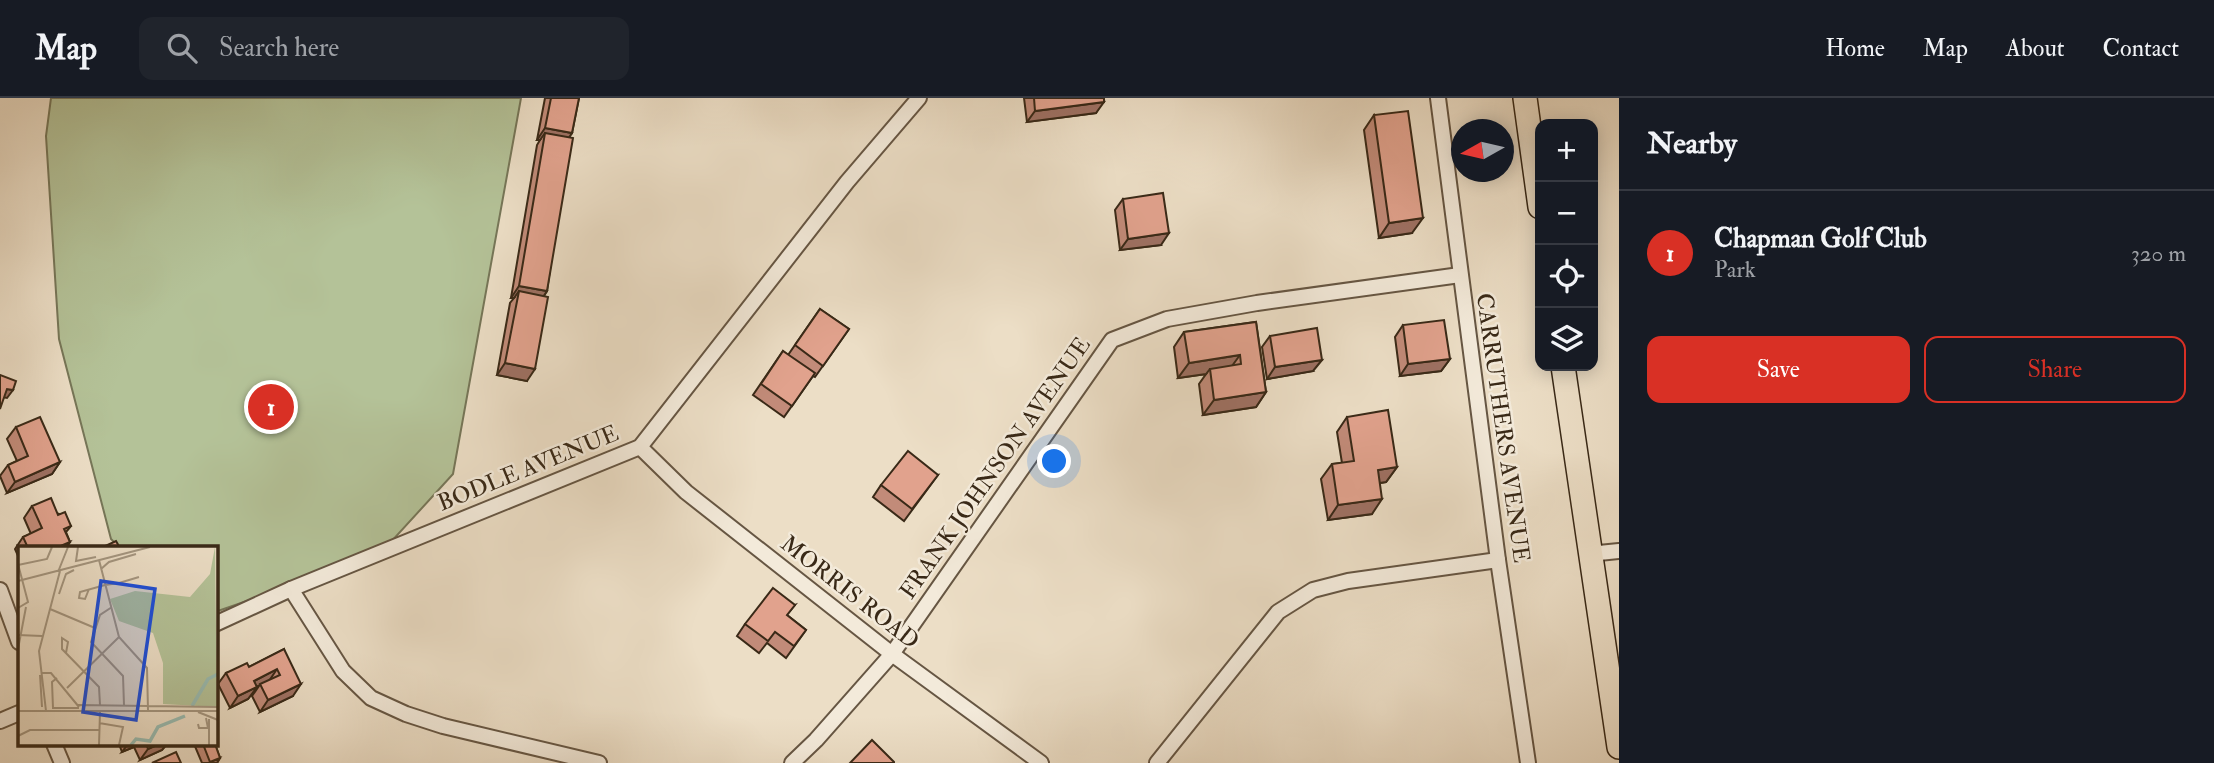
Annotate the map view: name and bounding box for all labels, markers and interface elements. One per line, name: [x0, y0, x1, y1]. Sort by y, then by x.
search box: [139, 17, 629, 80]
text: Map: [35, 28, 97, 69]
icon: search: [163, 29, 201, 67]
text: Search here: [219, 32, 339, 64]
text: Home: [1825, 33, 1885, 64]
text: Map: [1923, 33, 1968, 64]
text: About: [2006, 33, 2065, 64]
text: Contact: [2103, 33, 2179, 64]
north arrow: [1451, 119, 1514, 182]
map controls: [1535, 119, 1598, 371]
button: +: [1535, 119, 1598, 182]
text: Nearby: [1647, 125, 1737, 162]
button: −: [1535, 182, 1598, 245]
text: Chapman Golf Club: [1714, 223, 1927, 255]
text: 1: [1666, 239, 1674, 268]
text: 320 m: [2131, 239, 2186, 268]
button: locate: [1535, 245, 1598, 308]
text: Park: [1714, 255, 1756, 284]
street label: CARRUTHERS AVENUE: [1470, 291, 1536, 565]
button: layers: [1535, 308, 1598, 371]
street label: FRANK JOHNSON AVENUE: [893, 331, 1097, 605]
button: Save: [1647, 336, 1910, 403]
button: Share: [1924, 336, 2186, 403]
pin: 1: [248, 381, 294, 433]
street label: BODLE AVENUE: [433, 418, 623, 518]
your location: [1037, 444, 1071, 478]
street label: MORRIS ROAD: [775, 529, 925, 655]
inset map: [18, 546, 217, 746]

